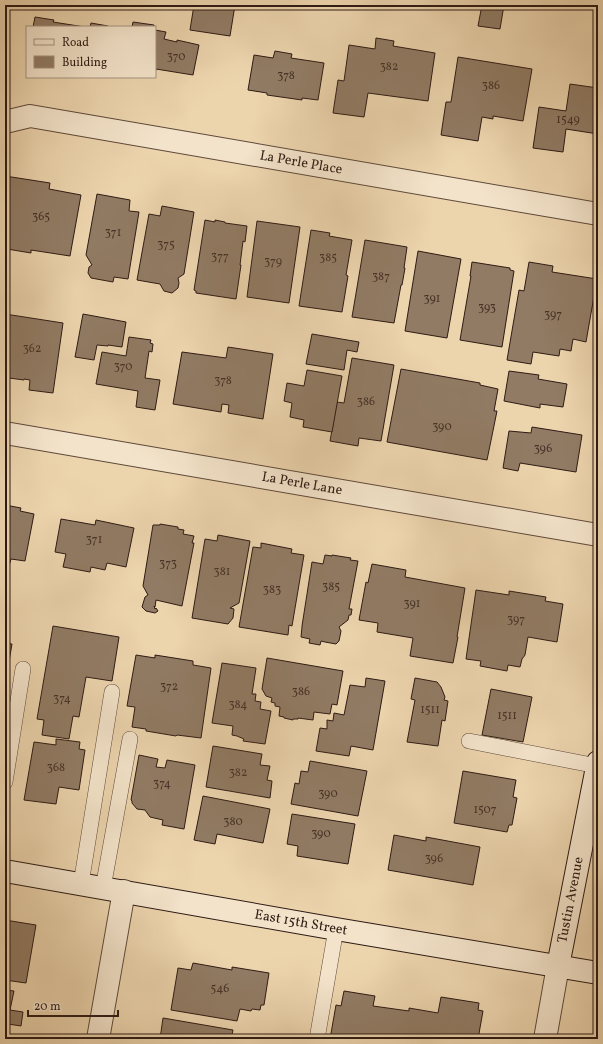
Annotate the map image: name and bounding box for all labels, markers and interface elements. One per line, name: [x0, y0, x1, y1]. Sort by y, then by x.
legend: [26, 26, 156, 78]
text: Road: [62, 35, 89, 51]
house number: 370: [167, 49, 185, 65]
text: Building: [62, 55, 107, 71]
house number: 382: [380, 59, 398, 75]
house number: 378: [277, 68, 295, 84]
house number: 386: [482, 78, 500, 94]
house number: 1549: [556, 112, 580, 128]
street label: La Perle Place: [258, 146, 344, 180]
house number: 365: [32, 209, 50, 225]
house number: 371: [105, 225, 121, 241]
house number: 375: [157, 237, 175, 253]
house number: 377: [211, 249, 229, 265]
house number: 385: [319, 250, 337, 266]
house number: 379: [264, 254, 282, 270]
house number: 387: [372, 269, 390, 285]
house number: 391: [424, 291, 440, 307]
house number: 393: [478, 300, 496, 316]
house number: 397: [544, 307, 562, 323]
house number: 362: [23, 341, 41, 357]
house number: 370: [114, 359, 132, 375]
house number: 378: [214, 373, 232, 389]
house number: 386: [357, 394, 375, 410]
house number: 390: [432, 419, 452, 435]
house number: 396: [534, 441, 552, 457]
street label: La Perle Lane: [260, 468, 344, 500]
house number: 371: [86, 532, 102, 548]
house number: 373: [159, 556, 177, 572]
house number: 381: [214, 564, 230, 580]
house number: 385: [322, 579, 340, 595]
house number: 383: [263, 582, 281, 598]
house number: 391: [404, 596, 420, 612]
house number: 397: [507, 612, 525, 628]
house number: 372: [160, 679, 178, 695]
house number: 386: [292, 684, 310, 700]
house number: 374: [53, 691, 71, 707]
house number: 384: [228, 697, 248, 713]
house number: 1511: [420, 702, 440, 718]
house number: 1511: [497, 708, 517, 724]
house number: 368: [47, 760, 65, 776]
house number: 382: [229, 765, 247, 781]
house number: 374: [153, 776, 171, 792]
house number: 390: [318, 786, 338, 802]
house number: 1507: [473, 802, 497, 818]
house number: 380: [223, 814, 243, 830]
house number: 390: [311, 826, 331, 842]
house number: 396: [425, 851, 443, 867]
street label: Tustin Avenue: [553, 855, 589, 945]
street label: East 15th Street: [253, 905, 349, 941]
house number: 546: [211, 981, 229, 997]
scale bar: [28, 992, 118, 1018]
text: 20 m: [34, 999, 61, 1015]

